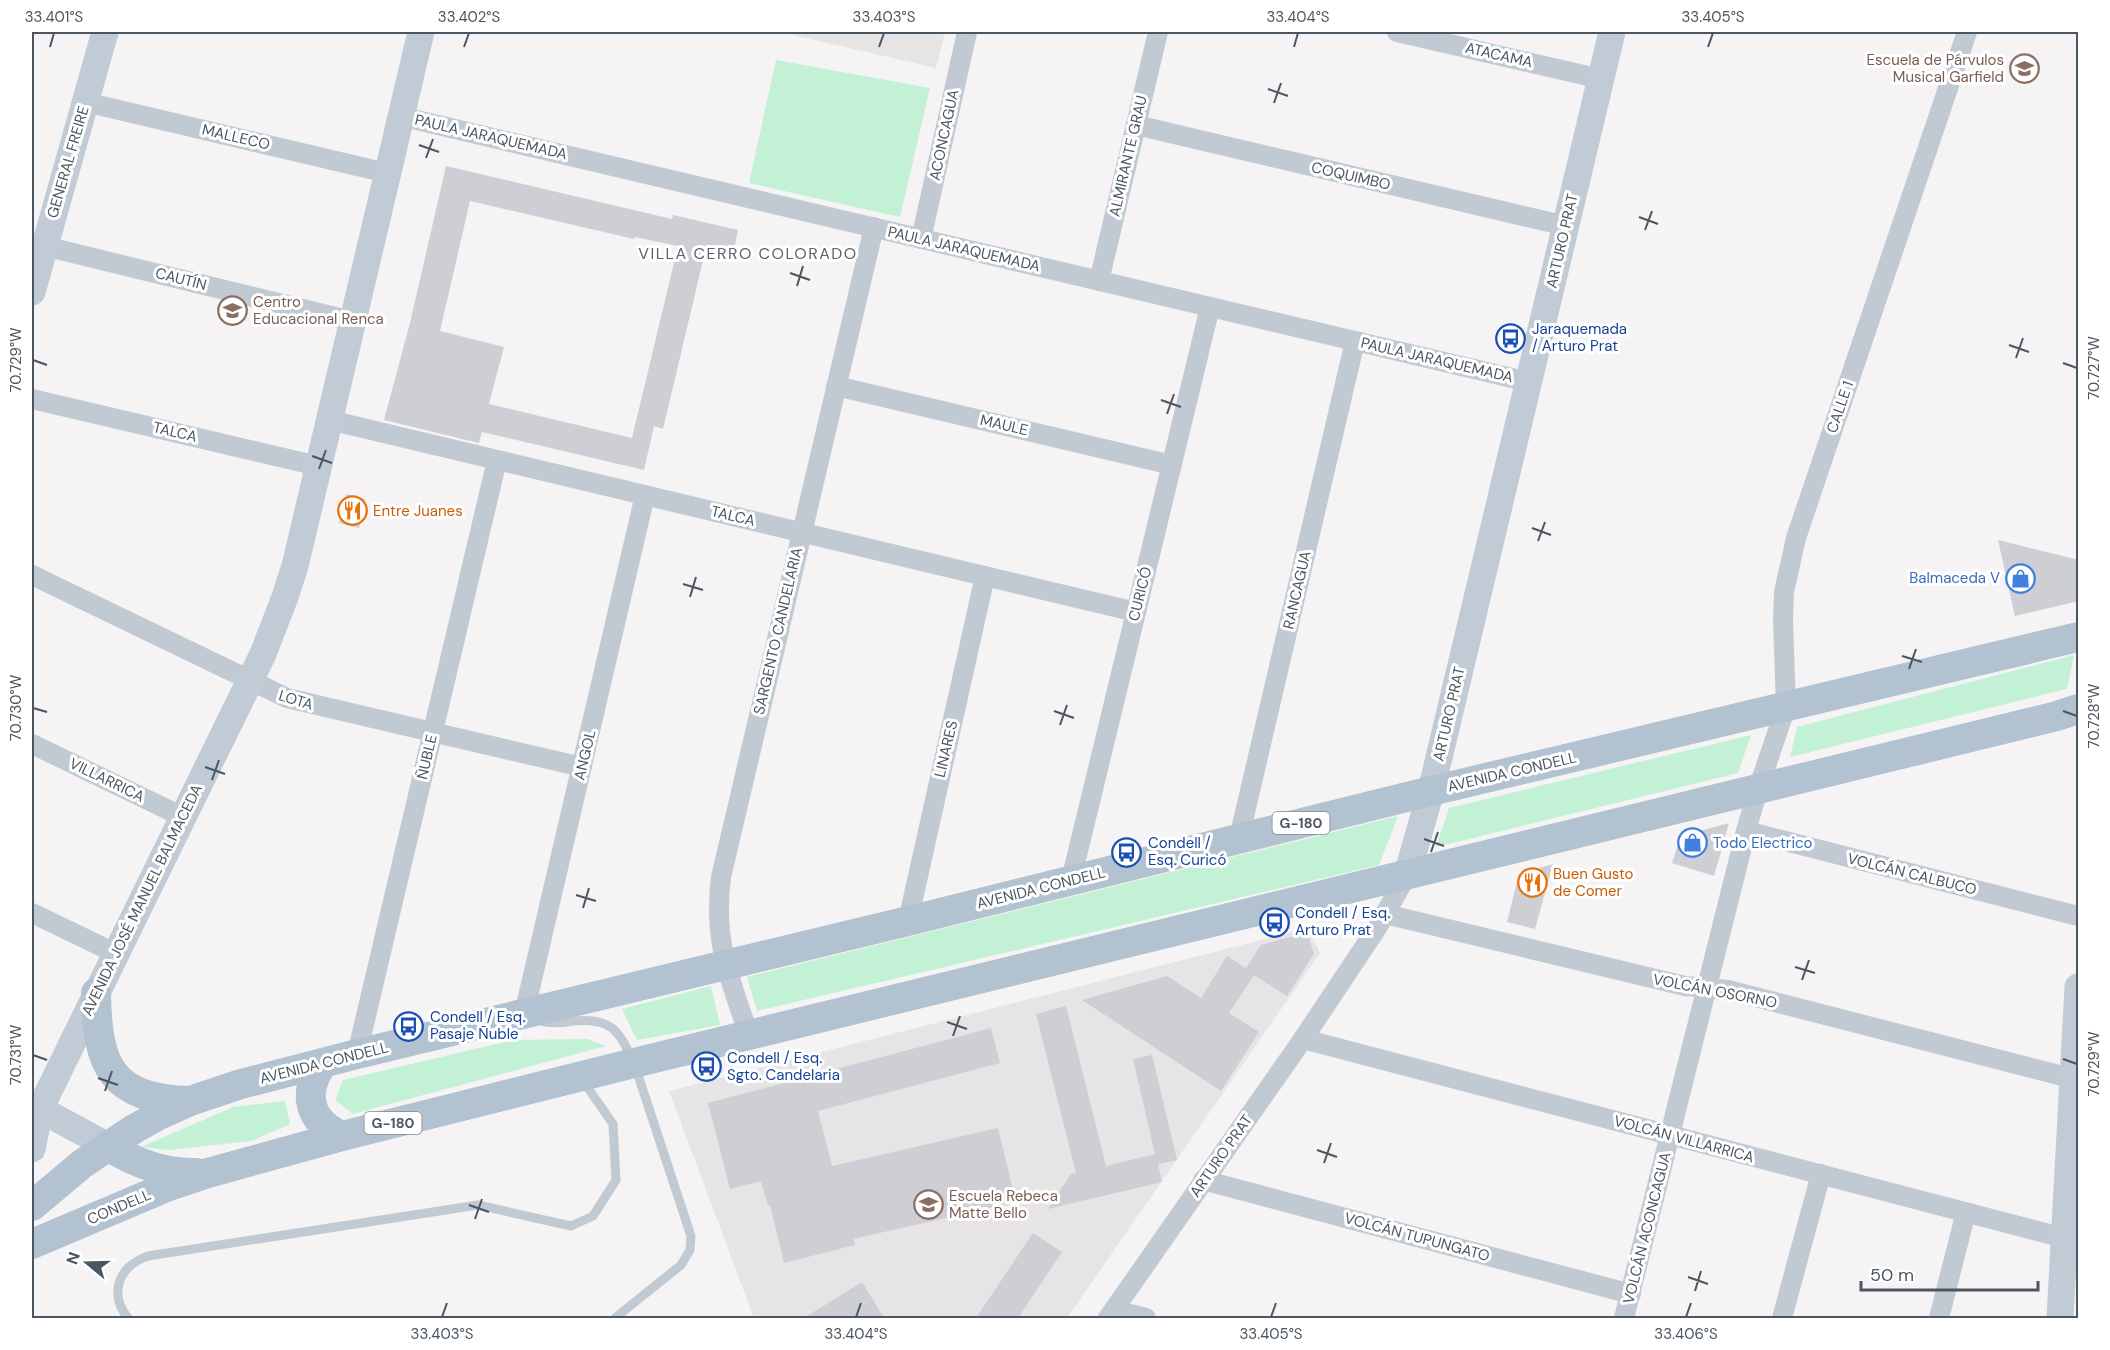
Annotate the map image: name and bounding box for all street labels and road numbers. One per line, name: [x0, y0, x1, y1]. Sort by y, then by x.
street label: ATACAMA: [1463, 38, 1535, 72]
street label: ACONCAGUA: [925, 88, 963, 182]
street label: ALMIRANTE GRAU: [1104, 93, 1152, 219]
street label: GENERAL FREIRE: [42, 104, 94, 220]
street label: PAULA JARAQUEMADA: [413, 110, 569, 164]
street label: MALLECO: [200, 119, 272, 155]
street label: COQUIMBO: [1309, 157, 1393, 195]
street label: ARTURO PRAT: [1541, 192, 1583, 290]
street label: PAULA JARAQUEMADA: [886, 222, 1042, 276]
street label: CAUTÍN: [153, 263, 209, 295]
street label: PAULA JARAQUEMADA: [1359, 333, 1515, 387]
street label: CALLE 1: [1822, 378, 1858, 436]
street label: MAULE: [978, 410, 1030, 440]
street label: TALCA: [151, 417, 199, 447]
street label: TALCA: [709, 501, 757, 531]
street label: SARGENTO CANDELARIA: [749, 545, 807, 717]
street label: RANCAGUA: [1278, 549, 1316, 631]
street label: CURICÓ: [1124, 565, 1156, 623]
street label: ARTURO PRAT: [1428, 665, 1470, 763]
street label: LOTA: [276, 685, 316, 715]
street label: LINARES: [930, 718, 962, 779]
street label: ANGOL: [569, 728, 601, 782]
street label: ÑUBLE: [412, 733, 442, 781]
street label: AVENIDA CONDELL: [1446, 747, 1579, 797]
street label: VILLARRICA: [66, 753, 148, 807]
street label: AVENIDA JOSÉ MANUEL BALMACEDA: [77, 781, 207, 1019]
road number: G-180: [1272, 812, 1330, 834]
street label: VOLCÁN CALBUCO: [1845, 848, 1979, 900]
street label: AVENIDA CONDELL: [975, 862, 1107, 914]
street label: VOLCÁN OSORNO: [1651, 969, 1779, 1013]
street label: AVENIDA CONDELL: [258, 1037, 390, 1089]
street label: ARTURO PRAT: [1185, 1111, 1257, 1201]
street label: VOLCÁN VILLARRICA: [1612, 1111, 1756, 1167]
road number: G-180: [364, 1112, 422, 1134]
street label: VOLCÁN ACONCAGUA: [1618, 1150, 1676, 1306]
street label: CONDELL: [84, 1185, 154, 1229]
street label: VOLCÁN TUPUNGATO: [1342, 1208, 1492, 1266]

